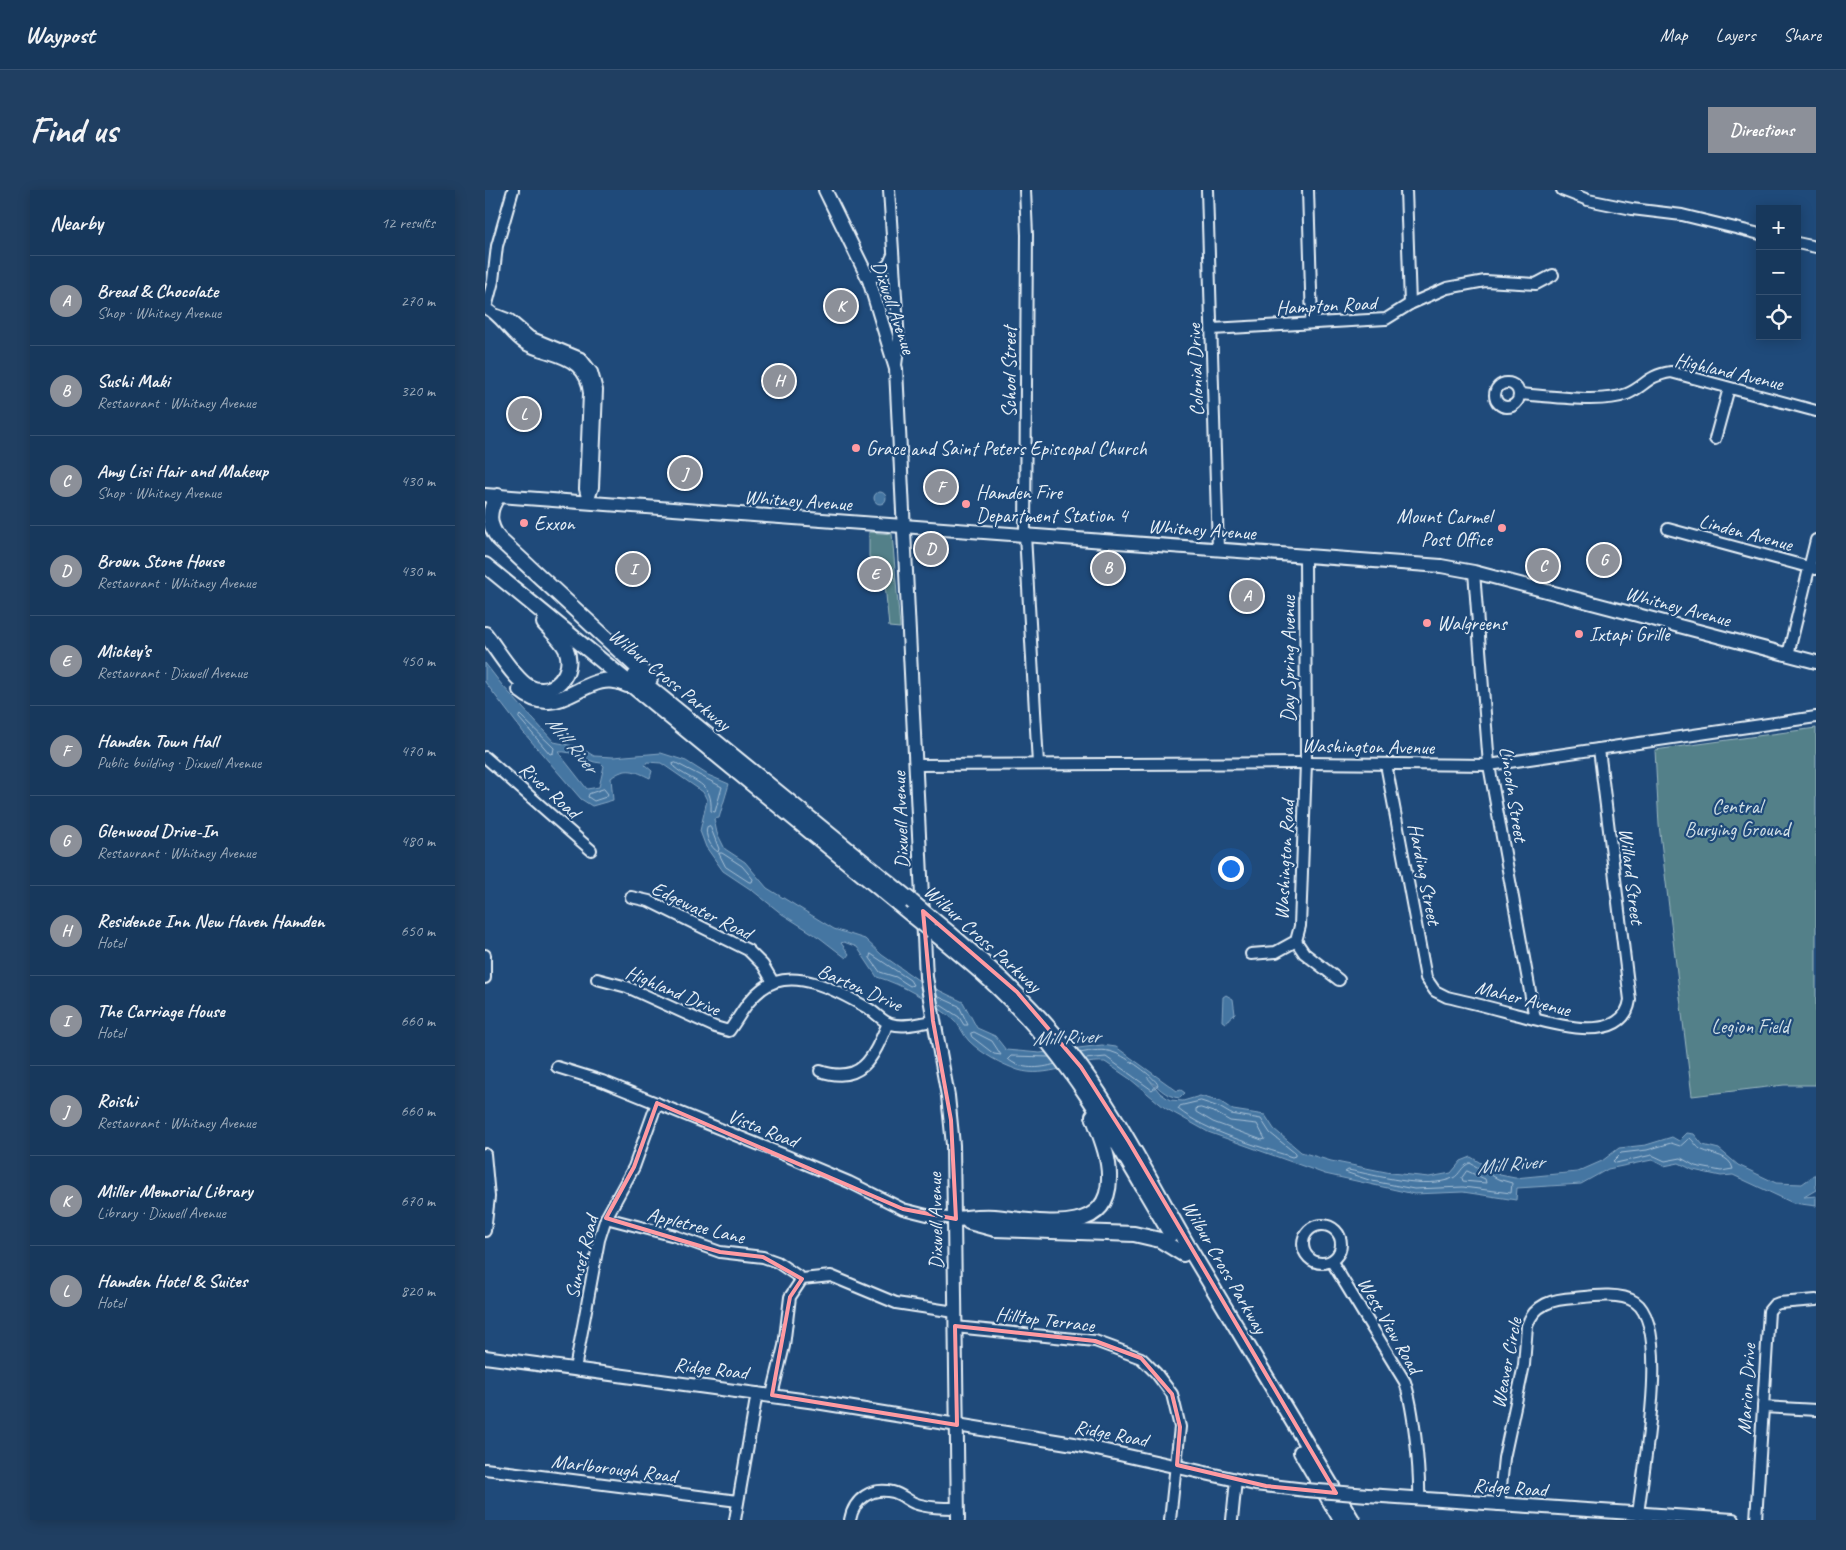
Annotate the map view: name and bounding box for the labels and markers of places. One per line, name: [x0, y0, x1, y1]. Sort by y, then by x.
pin: K: [825, 287, 857, 325]
pin: H: [763, 362, 795, 400]
pin: L: [508, 395, 540, 433]
place label: Grace and Saint Peters Episcopal Church: [866, 436, 1148, 461]
marker: Grace and Saint Peters Episcopal Church: [850, 442, 862, 454]
pin: J: [669, 454, 701, 492]
pin: F: [925, 468, 957, 506]
place label: Hamden Fire Department Station 4: [976, 480, 1130, 528]
marker: Hamden Fire Department Station 4: [960, 498, 972, 510]
place label: Mount Carmel Post Office: [1397, 504, 1496, 552]
place label: Exxon: [534, 511, 576, 536]
marker: Exxon: [518, 517, 530, 529]
marker: Mount Carmel Post Office: [1496, 522, 1508, 534]
pin: D: [915, 530, 947, 568]
pin: G: [1588, 541, 1620, 579]
pin: C: [1527, 547, 1559, 585]
pin: B: [1092, 549, 1124, 587]
pin: I: [617, 550, 649, 588]
pin: E: [859, 555, 891, 593]
pin: A: [1231, 577, 1263, 615]
place label: Walgreens: [1437, 611, 1509, 636]
marker: Walgreens: [1421, 617, 1433, 629]
place label: Ixtapi Grille: [1589, 622, 1671, 647]
marker: Ixtapi Grille: [1573, 628, 1585, 640]

